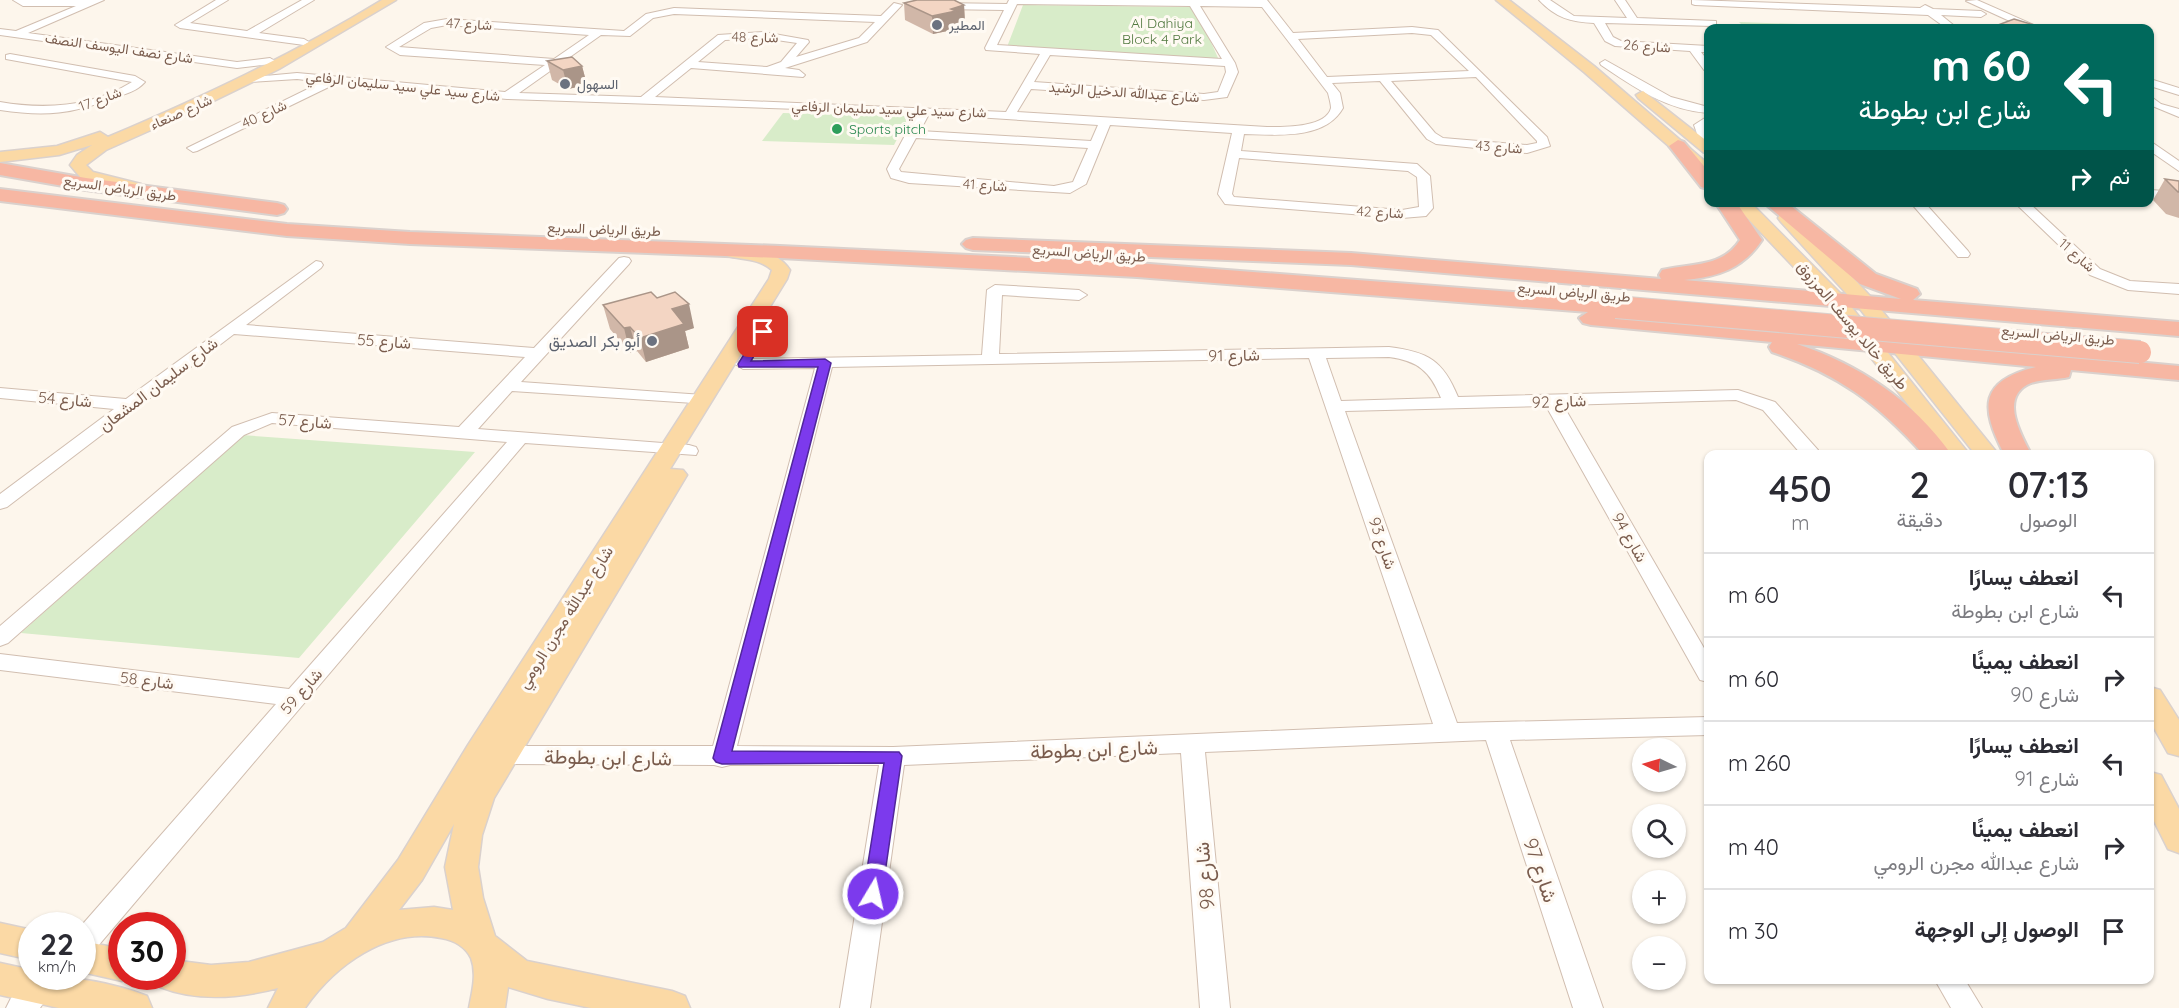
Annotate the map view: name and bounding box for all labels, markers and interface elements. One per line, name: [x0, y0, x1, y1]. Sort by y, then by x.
street label: شارع 47: [445, 14, 493, 36]
park label: Al Dahiya Block 4 Park: [1122, 14, 1202, 48]
place label: المطير: [948, 16, 985, 34]
marker: المطير: [930, 18, 944, 32]
street label: شارع 48: [731, 28, 779, 48]
street label: شارع نصف اليوسف النصف: [44, 29, 194, 69]
street label: شارع 26: [1623, 35, 1671, 59]
text: 60 m: [1931, 39, 2031, 92]
icon: left: [2052, 48, 2130, 126]
street label: شارع سيد علي سيد سليمان الرفاعي: [305, 67, 501, 108]
place label: السهول: [577, 75, 618, 94]
marker: السهول: [558, 77, 572, 91]
street label: شارع عبدالله الدخيل الرشيد: [1048, 78, 1200, 108]
street label: شارع 17: [76, 83, 125, 117]
street label: شارع صنعاء: [147, 90, 216, 135]
text: شارع ابن بطوطة: [1858, 92, 2031, 126]
street label: شارع 40: [239, 96, 290, 134]
street label: شارع سيد علي سيد سليمان الرفاعي: [791, 97, 987, 124]
place label: Sports pitch: [849, 120, 926, 138]
marker: Sports pitch: [830, 122, 844, 136]
street label: شارع 43: [1475, 136, 1523, 160]
icon: right: [2064, 162, 2097, 195]
text: ثم: [2109, 162, 2130, 190]
street label: طريق الرياض السريع: [62, 171, 177, 207]
street label: شارع 41: [962, 174, 1008, 198]
street label: شارع 42: [1356, 202, 1404, 224]
street label: طريق الرياض السريع: [547, 218, 661, 242]
street label: شارع 11: [2054, 234, 2099, 277]
street label: طريق الرياض السريع: [1032, 240, 1146, 268]
street label: طريق خالد يوسف المرزوق: [1792, 256, 1913, 394]
street label: طريق الرياض السريع: [1516, 278, 1631, 308]
pin: [737, 306, 788, 357]
icon: arrive: [746, 315, 779, 348]
street label: طريق الرياض السريع: [2000, 321, 2115, 351]
street label: شارع 55: [356, 329, 412, 355]
place label: أبو بكر الصديق: [549, 331, 640, 352]
street label: شارع سليمان المشعان: [95, 333, 223, 437]
marker: أبو بكر الصديق: [645, 334, 659, 348]
street label: شارع 91: [1208, 345, 1260, 367]
street label: شارع 54: [37, 387, 93, 413]
street label: شارع 92: [1531, 390, 1587, 414]
street label: شارع 57: [277, 409, 332, 435]
text: 2: [1910, 462, 1930, 507]
text: 07:13: [2008, 462, 2089, 507]
text: 450: [1769, 466, 1832, 511]
text: دقيقة: [1897, 507, 1943, 532]
text: الوصول: [2020, 507, 2077, 532]
street label: شارع 94: [1606, 509, 1652, 566]
text: m: [1791, 510, 1809, 535]
street label: شارع 93: [1363, 514, 1401, 572]
street label: شارع عبدالله مجرن الرومي: [513, 542, 620, 694]
text: انعطف يسارًا: [1969, 563, 2079, 591]
icon: left: [2097, 579, 2130, 612]
text: 60 m: [1728, 581, 1779, 609]
text: شارع ابن بطوطة: [1951, 598, 2079, 623]
text: انعطف يمينًا: [1971, 647, 2079, 675]
icon: right: [2097, 663, 2130, 696]
street label: شارع 59: [276, 664, 328, 719]
text: 60 m: [1728, 665, 1779, 693]
street label: شارع 58: [119, 667, 175, 695]
text: شارع 90: [2010, 682, 2079, 707]
text: انعطف يسارًا: [1969, 731, 2079, 759]
street label: شارع ابن بطوطة: [1030, 734, 1158, 766]
north arrow: [1632, 738, 1686, 792]
map controls: [1632, 738, 1686, 990]
street label: شارع ابن بطوطة: [544, 743, 672, 773]
icon: left: [2097, 747, 2130, 780]
text: 260 m: [1728, 749, 1791, 777]
text: شارع 91: [2015, 766, 2079, 791]
button: search: [1632, 804, 1686, 858]
text: انعطف يمينًا: [1971, 815, 2079, 843]
icon: right: [2097, 831, 2130, 864]
text: 40 m: [1728, 833, 1779, 861]
street label: شارع 97: [1516, 834, 1564, 906]
street label: شارع 98: [1189, 841, 1221, 911]
text: شارع عبدالله مجرن الرومي: [1873, 850, 2079, 875]
position arrow: [841, 862, 905, 926]
button: +: [1632, 870, 1686, 924]
speed limit sign: 30: [108, 912, 186, 990]
text: الوصول إلى الوجهة: [1915, 915, 2079, 943]
icon: arrive: [2097, 915, 2130, 948]
text: 30 m: [1728, 917, 1779, 945]
text: 22: [40, 925, 74, 963]
button: −: [1632, 936, 1686, 990]
text: km/h: [38, 957, 76, 976]

